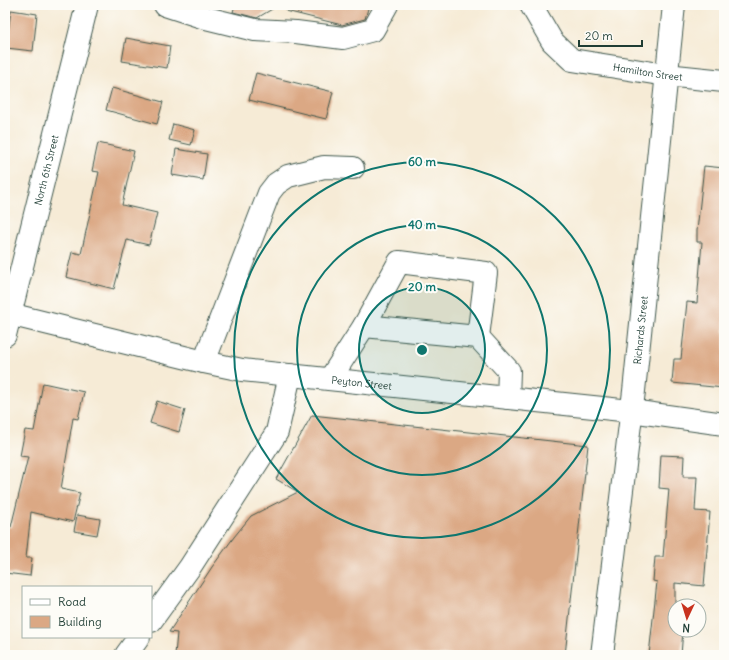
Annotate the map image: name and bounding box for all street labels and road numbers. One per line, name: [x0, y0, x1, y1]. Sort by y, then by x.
street label: Hamilton Street: [612, 60, 684, 83]
street label: North 6th Street: [31, 133, 61, 207]
street label: Richards Street: [630, 295, 650, 365]
street label: Peyton Street: [331, 373, 393, 392]

